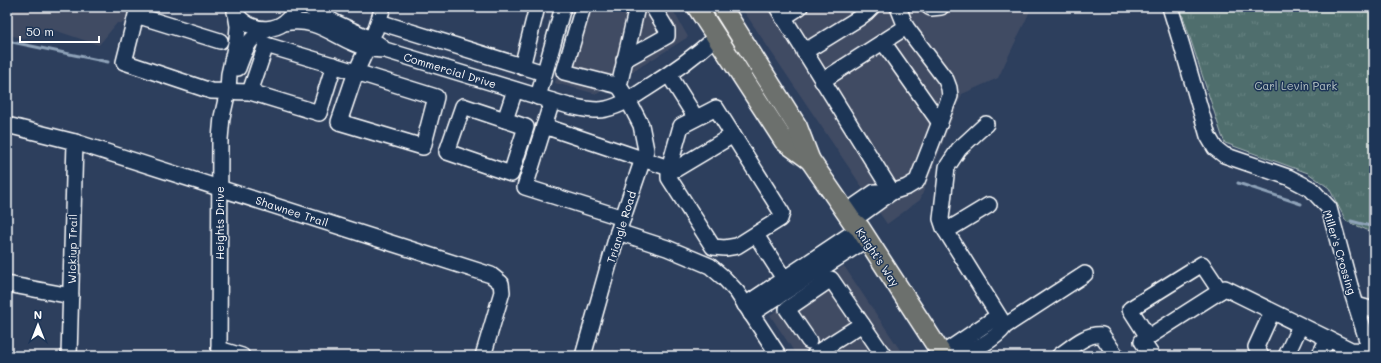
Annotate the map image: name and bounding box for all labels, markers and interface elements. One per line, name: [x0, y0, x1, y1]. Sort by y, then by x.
scale bar: [20, 18, 99, 44]
text: 50 m: [26, 23, 54, 39]
street label: Commercial Drive: [402, 49, 498, 91]
park label: Carl Levin Park: [1255, 78, 1338, 93]
street label: Heights Drive: [212, 186, 227, 260]
street label: Triangle Road: [603, 189, 639, 265]
street label: Shawnee Trail: [254, 192, 330, 230]
street label: Miller's Crossing: [1320, 208, 1360, 296]
street label: Wickiup Trail: [64, 214, 80, 284]
street label: Knight's Way: [853, 225, 903, 289]
north arrow: [18, 305, 58, 345]
text: N: [34, 307, 42, 322]

